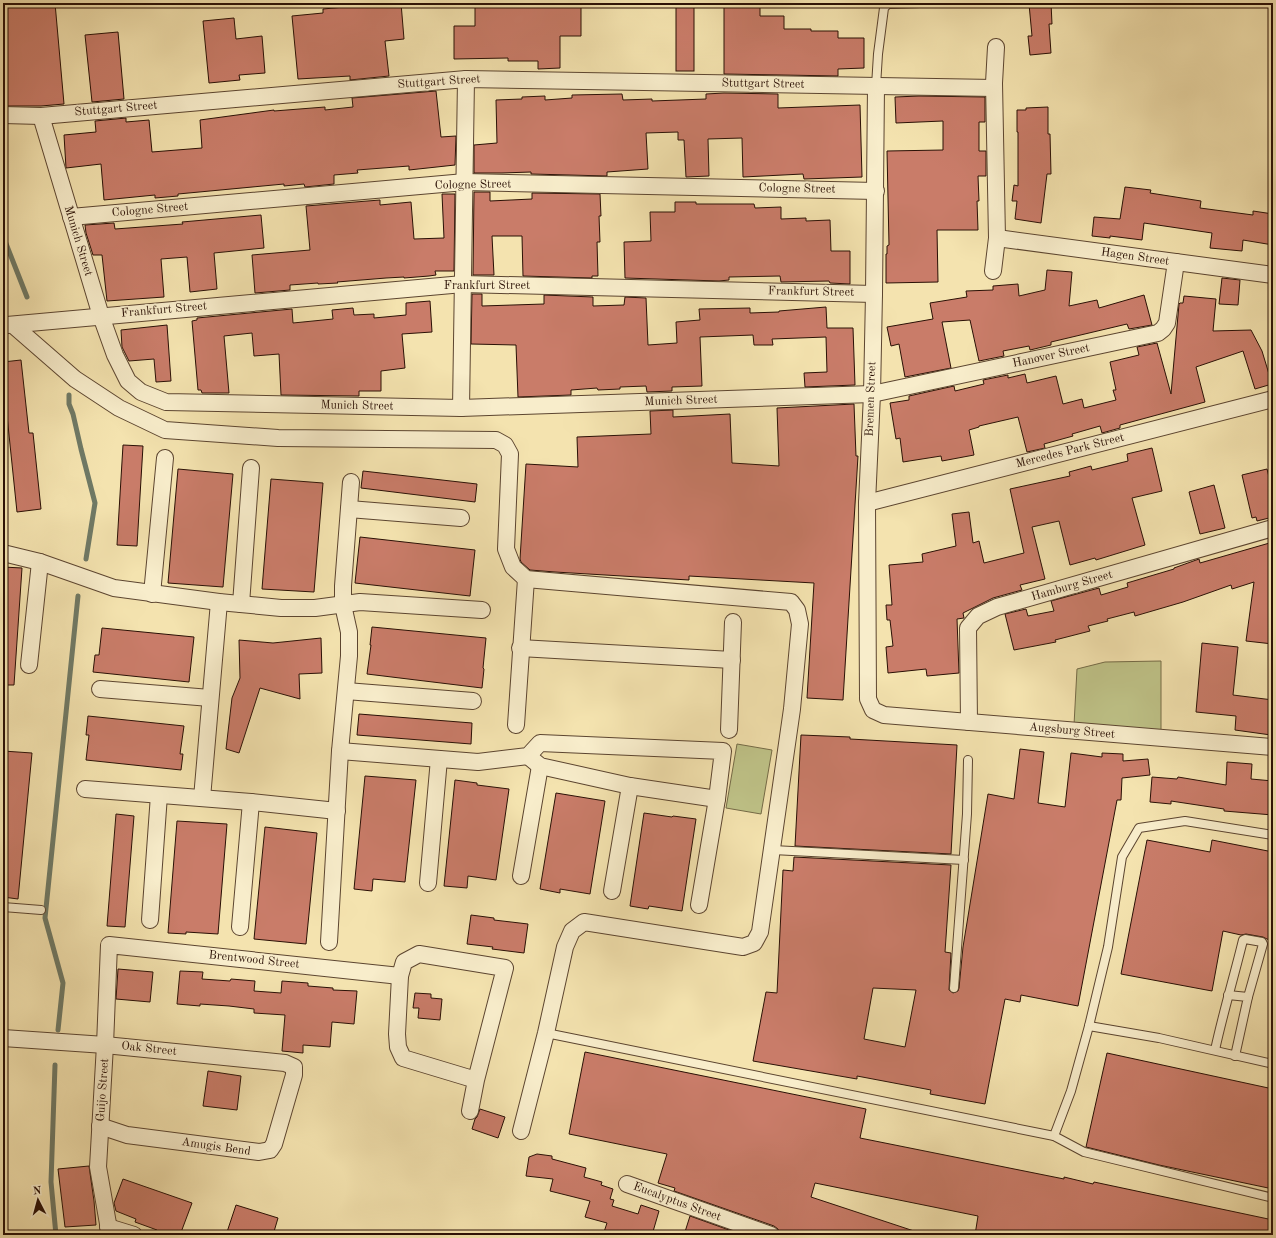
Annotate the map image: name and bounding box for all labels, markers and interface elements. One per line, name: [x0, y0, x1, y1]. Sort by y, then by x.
street label: Stuttgart Street: [397, 73, 481, 91]
street label: Stuttgart Street: [721, 77, 805, 91]
street label: Stuttgart Street: [74, 99, 158, 119]
street label: Cologne Street: [434, 178, 512, 192]
street label: Cologne Street: [758, 182, 836, 196]
street label: Cologne Street: [111, 201, 189, 219]
street label: Munich Street: [62, 204, 94, 278]
street label: Hagen Street: [1100, 246, 1170, 268]
street label: Frankfurt Street: [444, 280, 530, 292]
street label: Frankfurt Street: [768, 285, 854, 299]
street label: Frankfurt Street: [120, 300, 208, 320]
street label: Hanover Street: [1011, 342, 1091, 370]
street label: Bremen Street: [864, 361, 878, 437]
street label: Munich Street: [644, 394, 718, 408]
street label: Munich Street: [320, 399, 394, 413]
street label: Mercedes Park Street: [1014, 432, 1126, 470]
street label: Hamburg Street: [1030, 569, 1114, 603]
street label: Augsburg Street: [1028, 721, 1116, 741]
street label: Brentwood Street: [208, 949, 300, 971]
street label: Oak Street: [121, 1040, 177, 1058]
street label: Guijo Street: [95, 1058, 111, 1122]
street label: Amugis Bend: [181, 1136, 251, 1158]
north arrow: [18, 1180, 58, 1220]
street label: Eucalyptus Street: [631, 1181, 723, 1223]
text: N: [32, 1186, 42, 1197]

